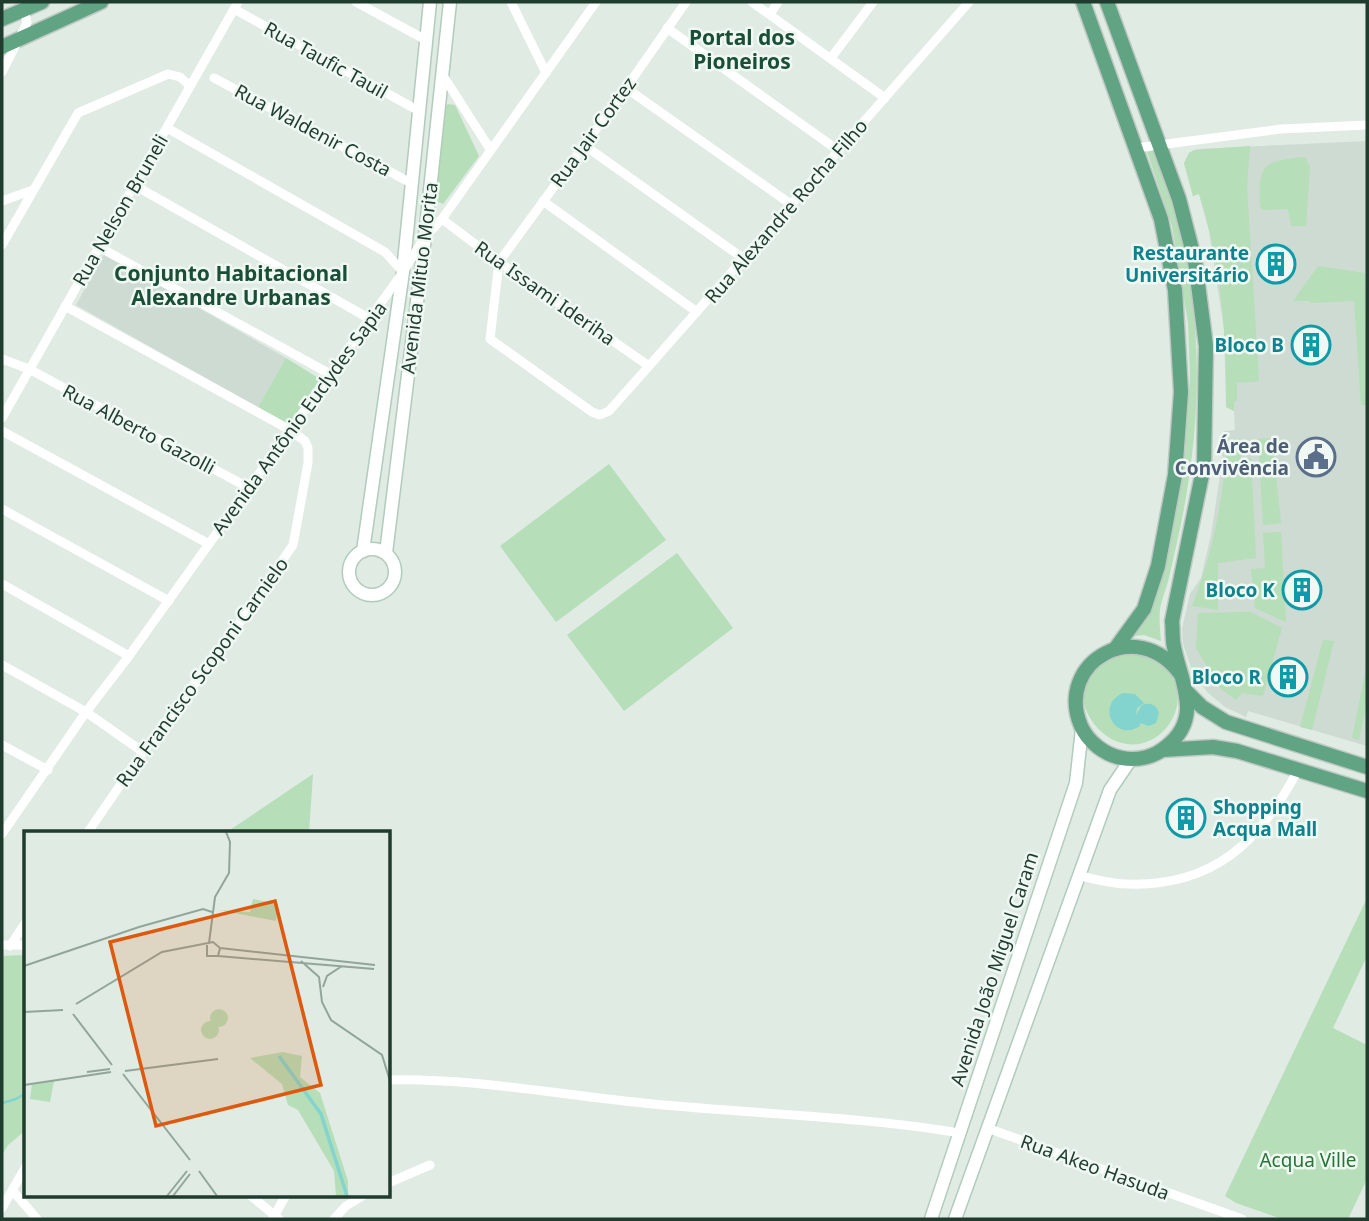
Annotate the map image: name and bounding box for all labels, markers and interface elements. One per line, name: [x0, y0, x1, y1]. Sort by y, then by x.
street label: Rua Taufic Tauil: [260, 15, 392, 105]
district label: Portal dos Pioneiros: [689, 23, 795, 75]
street label: Rua Jair Cortez: [544, 72, 642, 192]
street label: Rua Waldenir Costa: [230, 78, 396, 182]
street label: Rua Alexandre Rocha Filho: [699, 113, 873, 309]
street label: Rua Nelson Bruneli: [66, 130, 174, 290]
street label: Avenida Mituo Morita: [394, 181, 444, 375]
street label: Rua Issami Ideriha: [470, 235, 620, 351]
place label: Restaurante Universitário: [1125, 240, 1249, 288]
building icon: Restaurante Universitário: [1255, 243, 1297, 285]
district label: Conjunto Habitacional Alexandre Urbanas: [114, 259, 348, 311]
street label: Avenida Antônio Euclydes Sapia: [205, 296, 393, 540]
building icon: Bloco B: [1290, 324, 1332, 366]
place label: Bloco B: [1215, 332, 1284, 358]
street label: Rua Alberto Gazolli: [58, 378, 220, 480]
place label: Área de Convivência: [1175, 433, 1289, 481]
public building icon: Área de Convivência: [1295, 436, 1337, 478]
street label: Rua Francisco Scoponi Carnielo: [110, 552, 294, 792]
building icon: Bloco K: [1281, 569, 1323, 611]
place label: Bloco K: [1206, 577, 1275, 603]
building icon: Bloco R: [1267, 656, 1309, 698]
place label: Bloco R: [1192, 664, 1262, 690]
place label: Shopping Acqua Mall: [1213, 794, 1317, 842]
building icon: Shopping Acqua Mall: [1165, 797, 1207, 839]
inset map: [24, 831, 390, 1196]
street label: Avenida João Miguel Caram: [944, 849, 1044, 1089]
street label: Rua Akeo Hasuda: [1017, 1128, 1173, 1206]
park label: Acqua Ville: [1259, 1147, 1357, 1173]

